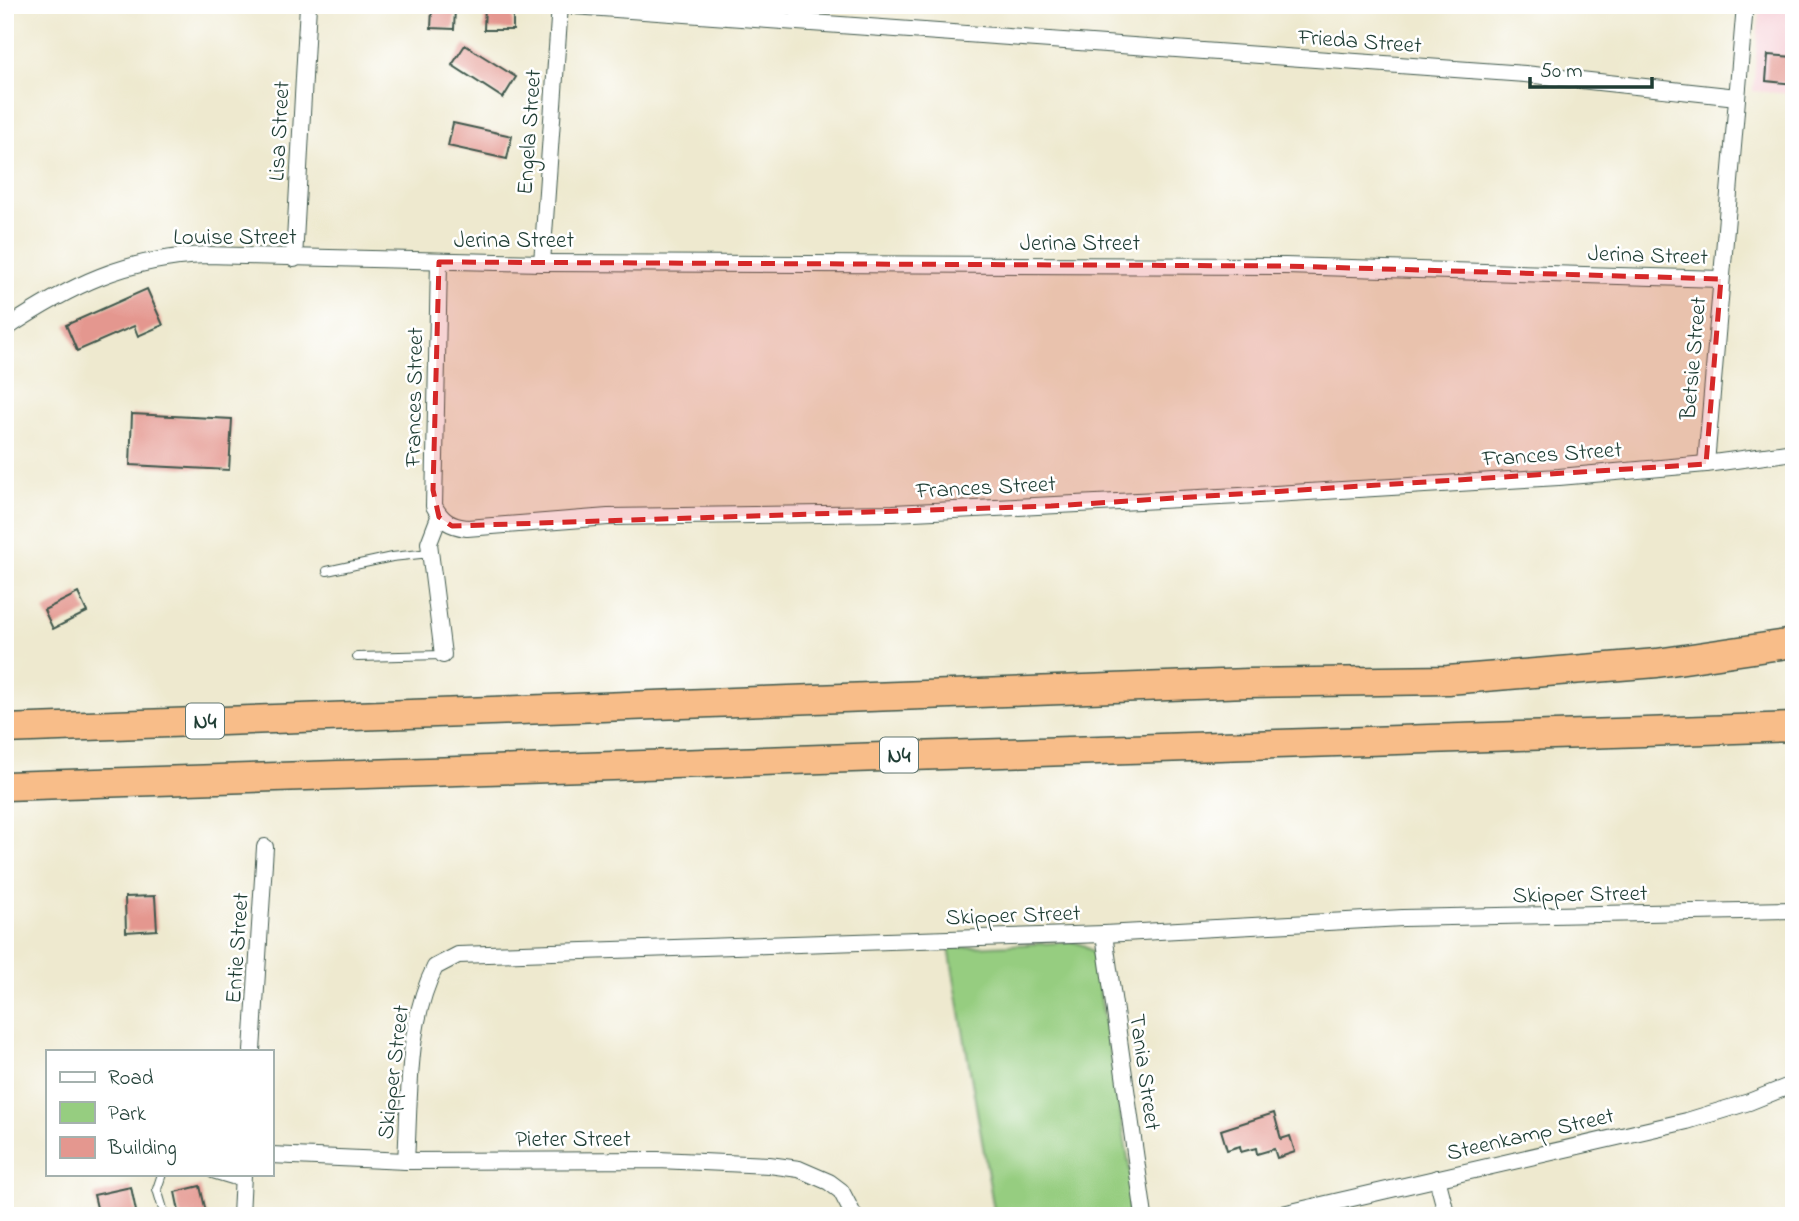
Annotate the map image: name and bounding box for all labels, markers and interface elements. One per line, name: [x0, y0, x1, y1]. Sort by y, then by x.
street label: Frieda Street: [1296, 22, 1423, 63]
scale bar: [1530, 46, 1652, 90]
text: 50 m: [1540, 57, 1583, 87]
street label: Engela Street: [510, 68, 552, 196]
street label: Lisa Street: [261, 80, 300, 182]
street label: Louise Street: [173, 222, 297, 255]
street label: Jerina Street: [454, 225, 574, 258]
street label: Jerina Street: [1020, 228, 1140, 261]
street label: Jerina Street: [1587, 238, 1709, 275]
street label: Betsie Street: [1673, 295, 1716, 422]
street label: Frances Street: [398, 327, 433, 468]
street label: Frances Street: [1480, 434, 1623, 477]
street label: Frances Street: [914, 468, 1057, 509]
road number: N4: [186, 704, 224, 738]
road number: N4: [880, 738, 918, 772]
street label: Skipper Street: [1512, 878, 1648, 913]
street label: Entie Street: [218, 891, 259, 1005]
street label: Skipper Street: [945, 898, 1081, 935]
street label: Skipper Street: [370, 1003, 419, 1141]
street label: Tania Street: [1119, 1012, 1168, 1133]
legend: [46, 1050, 273, 1176]
text: Road: [108, 1064, 154, 1094]
text: Park: [108, 1100, 147, 1130]
street label: Steenkamp Street: [1444, 1100, 1618, 1171]
street label: Pieter Street: [515, 1124, 631, 1157]
text: Building: [107, 1134, 177, 1166]

